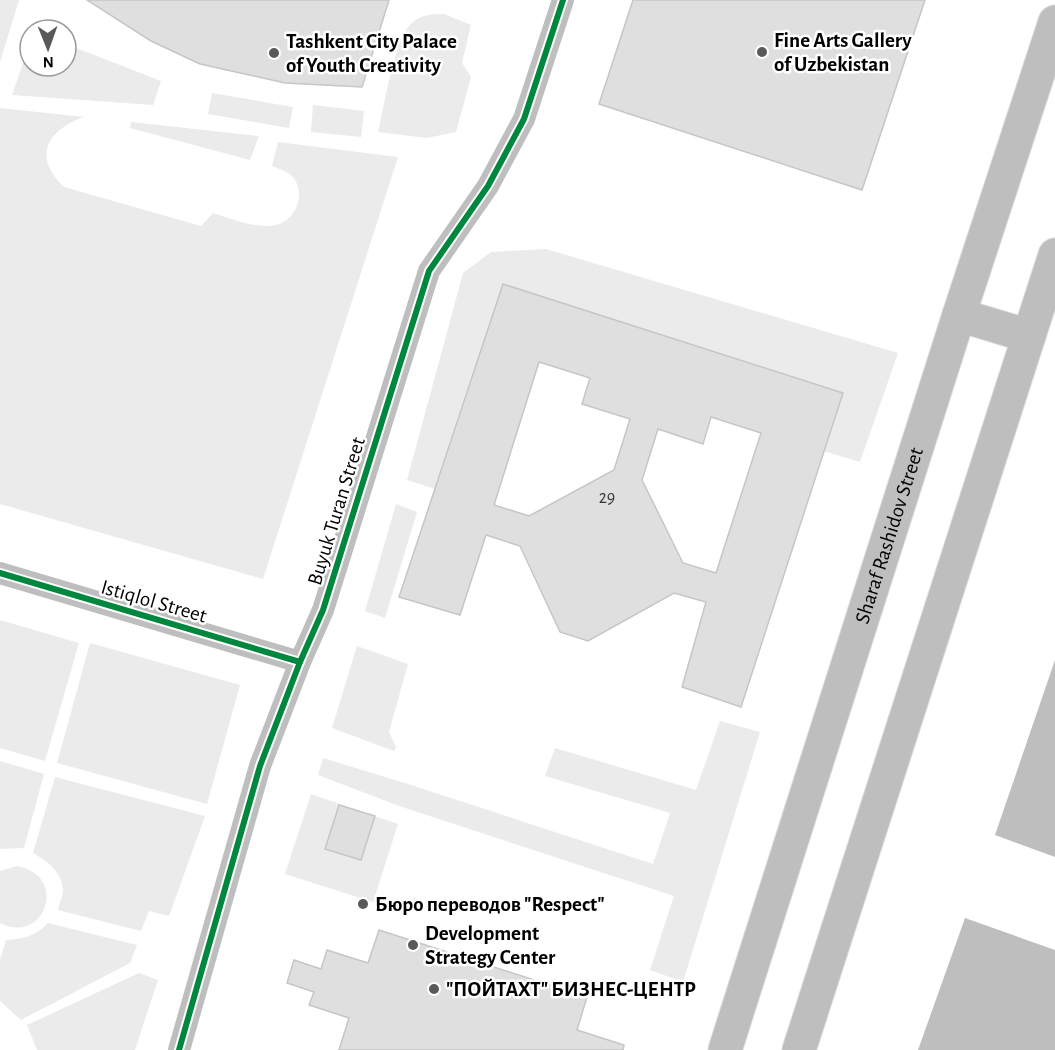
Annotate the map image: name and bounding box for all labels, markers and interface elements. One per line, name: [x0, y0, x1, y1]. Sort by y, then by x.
north arrow: [18, 18, 78, 78]
place label: Fine Arts Gallery of Uzbekistan: [774, 30, 912, 75]
place label: Tashkent City Palace of Youth Creativity: [286, 31, 457, 76]
marker: Fine Arts Gallery of Uzbekistan: [755, 45, 769, 59]
marker: Tashkent City Palace of Youth Creativity: [267, 46, 281, 60]
text: N: [43, 54, 54, 70]
street label: Buyuk Turan Street: [304, 434, 369, 588]
street label: Sharaf Rashidov Street: [851, 445, 927, 626]
house number: 29: [599, 489, 615, 507]
street label: Istiqlol Street: [99, 576, 209, 627]
place label: Бюро переводов "Respect": [375, 894, 605, 915]
marker: Бюро переводов "Respect": [356, 897, 370, 911]
place label: Development Strategy Center: [425, 923, 556, 968]
marker: Development Strategy Center: [406, 938, 420, 952]
place label: "ПОЙТАХТ" БИЗНЕС-ЦЕНТР: [446, 978, 696, 1000]
marker: "ПОЙТАХТ" БИЗНЕС-ЦЕНТР: [427, 982, 441, 996]

